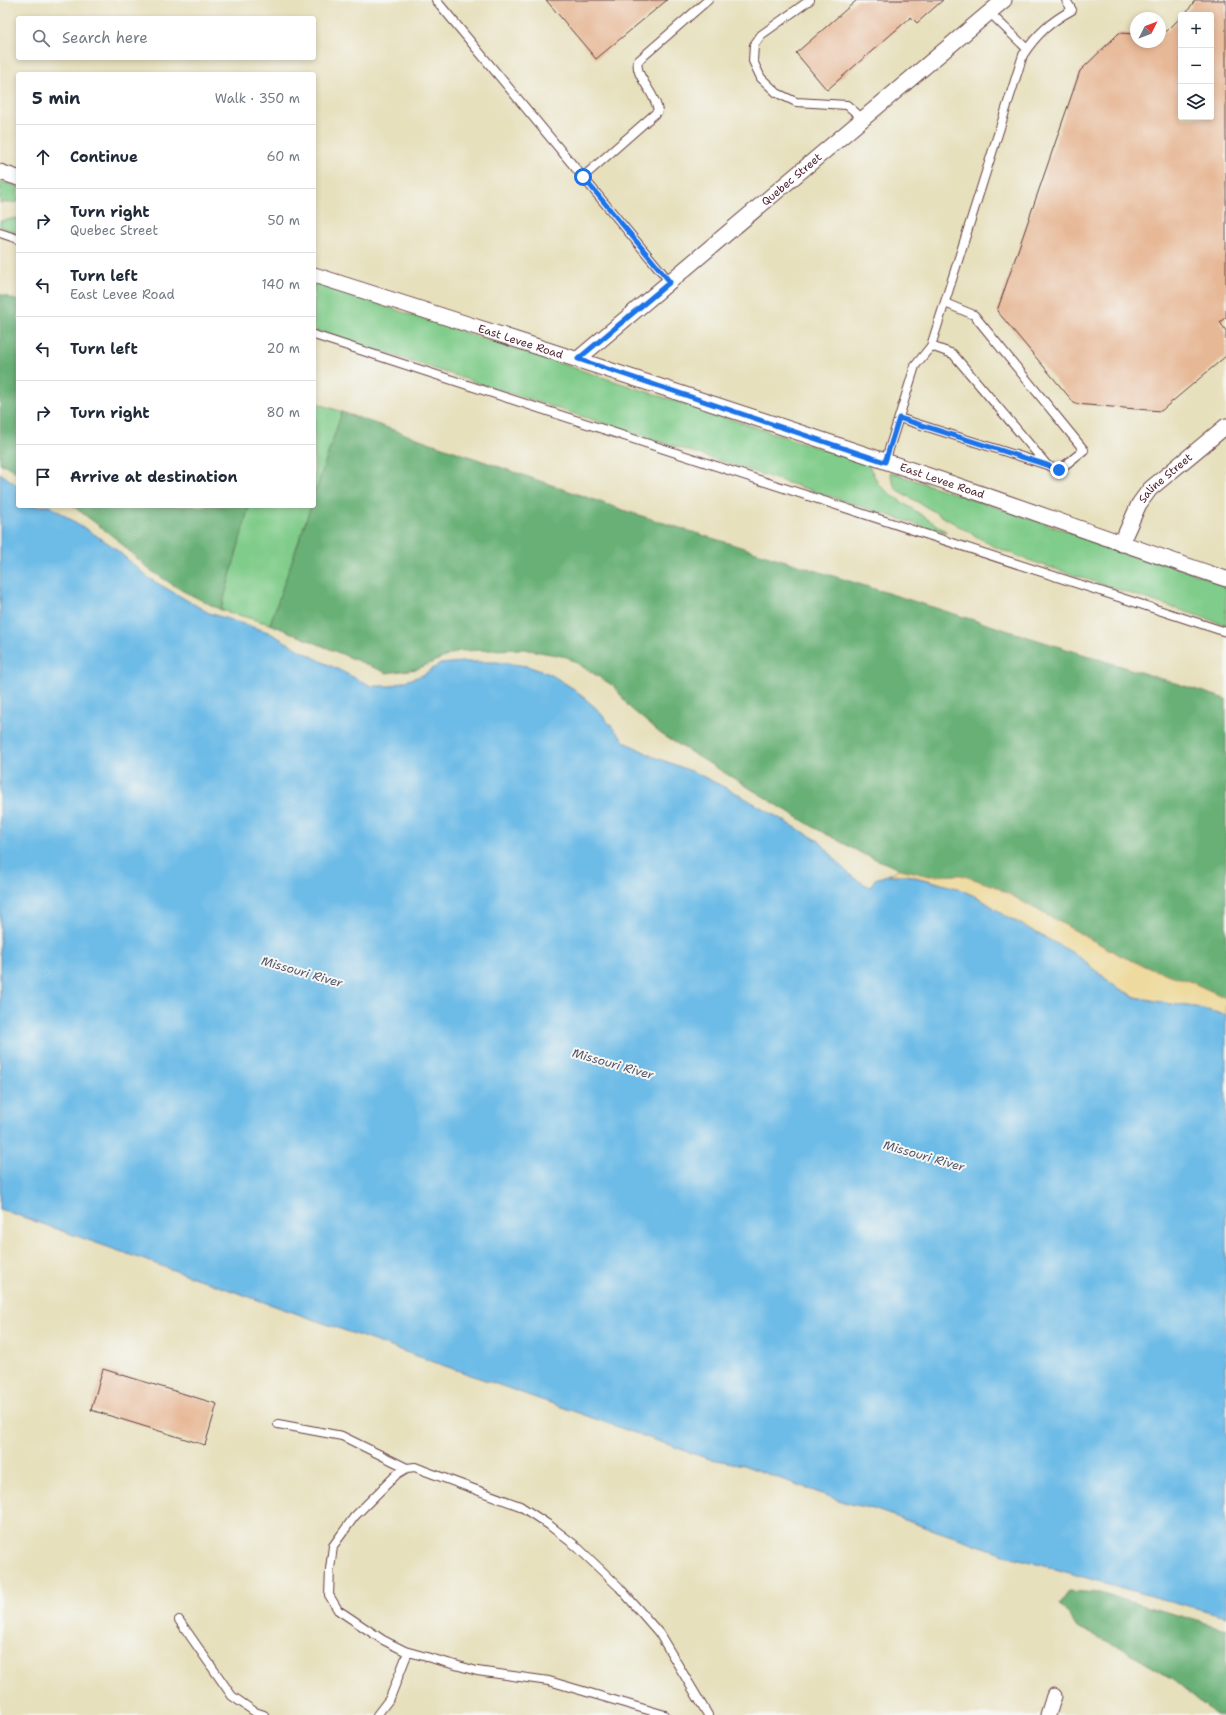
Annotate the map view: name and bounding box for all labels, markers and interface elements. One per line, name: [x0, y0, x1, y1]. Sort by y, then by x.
north arrow: [1130, 12, 1166, 48]
map controls: [1178, 12, 1214, 120]
button: +: [1178, 12, 1214, 48]
search box: [16, 16, 316, 60]
icon: search: [30, 27, 52, 49]
text: Search here: [62, 28, 148, 48]
button: −: [1178, 48, 1214, 84]
button: layers: [1178, 84, 1214, 120]
text: 5 min: [32, 87, 80, 109]
text: Walk · 350 m: [215, 90, 300, 107]
icon: ahead: [32, 146, 54, 168]
text: Continue: [70, 147, 138, 167]
text: 60 m: [267, 148, 300, 165]
street label: Quebec Street: [758, 149, 825, 209]
route start: [574, 168, 592, 186]
text: Turn right: [70, 202, 150, 222]
icon: right: [32, 210, 54, 232]
text: 50 m: [267, 212, 300, 229]
text: Quebec Street: [70, 222, 158, 239]
text: Turn left: [70, 266, 138, 286]
icon: left: [32, 274, 54, 296]
text: 140 m: [261, 276, 300, 293]
text: East Levee Road: [70, 286, 175, 303]
street label: East Levee Road: [476, 321, 565, 362]
icon: left: [32, 338, 54, 360]
text: Turn left: [70, 339, 138, 359]
text: 20 m: [267, 340, 300, 357]
icon: right: [32, 402, 54, 424]
text: Turn right: [70, 403, 150, 423]
text: 80 m: [266, 404, 300, 421]
street label: Saline Street: [1135, 450, 1195, 506]
street label: East Levee Road: [898, 459, 987, 502]
route end: [1050, 461, 1068, 479]
icon: arrive: [32, 466, 54, 488]
text: Arrive at destination: [70, 467, 238, 487]
water label: Missouri River: [259, 953, 345, 991]
water label: Missouri River: [570, 1045, 656, 1083]
water label: Missouri River: [881, 1137, 967, 1175]

